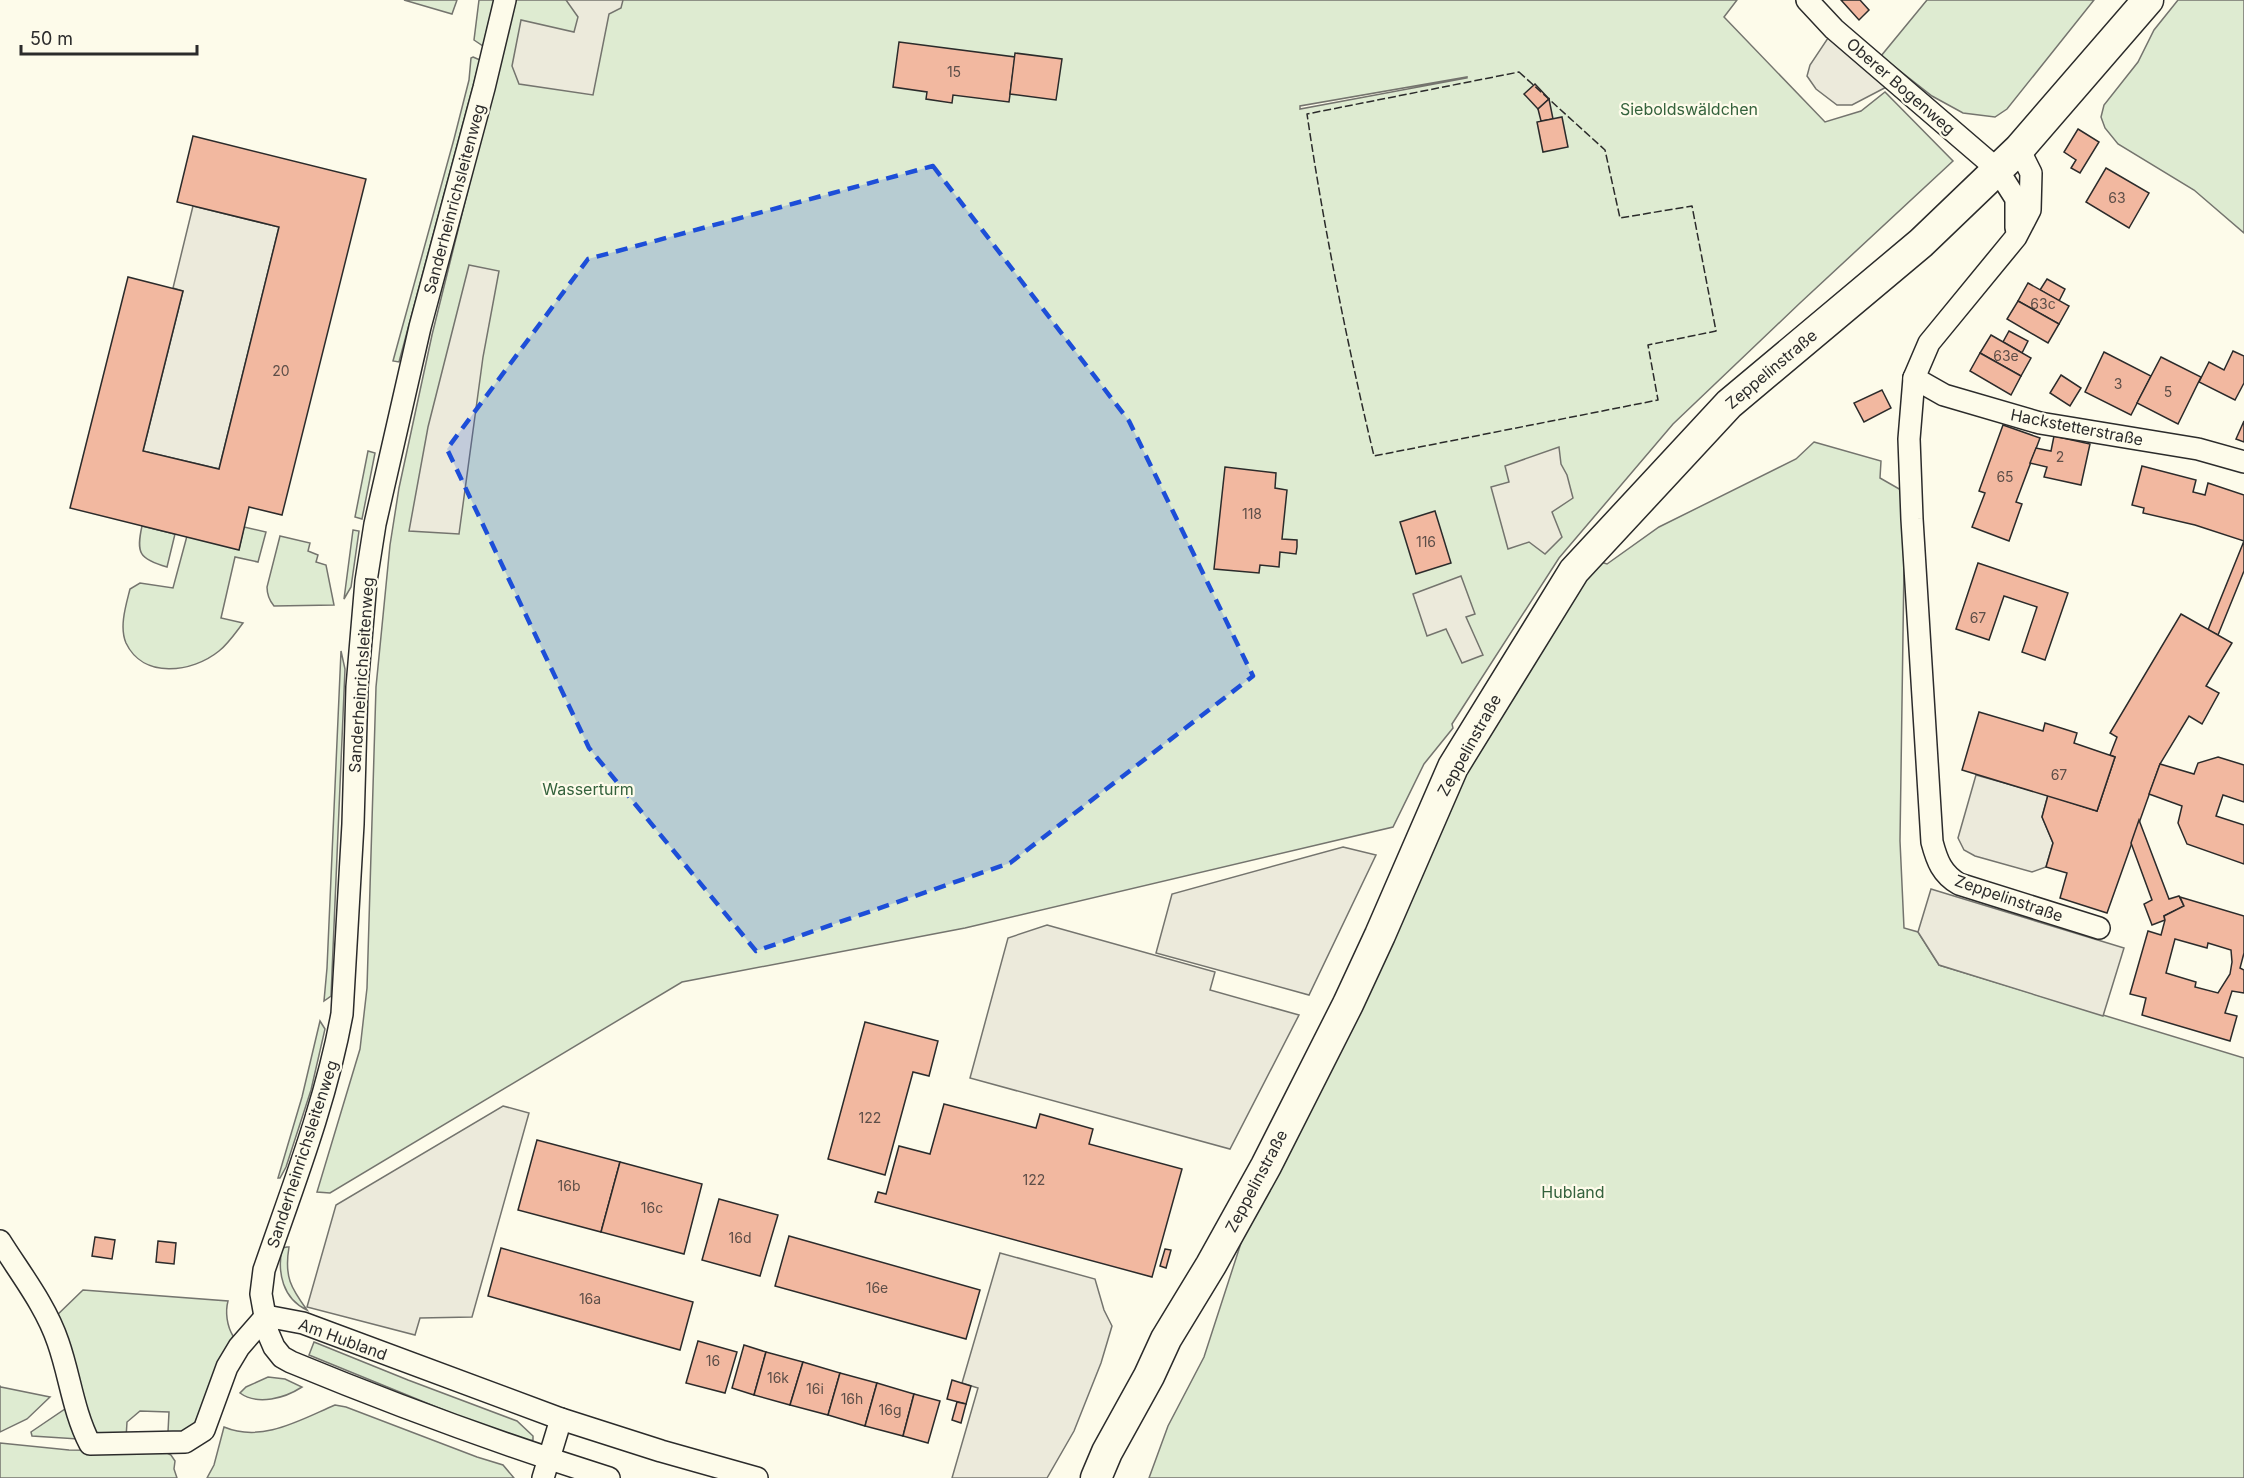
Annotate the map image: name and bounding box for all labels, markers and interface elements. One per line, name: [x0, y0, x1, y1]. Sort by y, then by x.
scale bar: [21, 18, 196, 56]
text: 50 m: [30, 28, 73, 49]
street label: Oberer Bogenweg: [1843, 33, 1959, 139]
house number: 15: [947, 63, 961, 80]
park label: Sieboldswäldchen: [1620, 99, 1758, 119]
street label: Sanderheinrichsleitenweg: [419, 102, 489, 296]
house number: 63: [2108, 189, 2126, 206]
house number: 63c: [2030, 295, 2056, 312]
street label: Zeppelinstraße: [1721, 325, 1821, 413]
house number: 63e: [1993, 347, 2019, 364]
house number: 20: [272, 362, 290, 379]
house number: 3: [2114, 375, 2122, 392]
house number: 5: [2164, 383, 2172, 400]
street label: Hackstetterstraße: [2009, 404, 2145, 450]
house number: 2: [2056, 448, 2064, 465]
house number: 65: [1996, 468, 2014, 485]
house number: 118: [1242, 505, 1262, 522]
house number: 116: [1416, 533, 1436, 550]
street label: Sanderheinrichsleitenweg: [344, 576, 378, 774]
house number: 67: [1970, 609, 1986, 626]
street label: Zeppelinstraße: [1433, 691, 1505, 799]
house number: 67: [2051, 766, 2067, 783]
park label: Wasserturm: [542, 779, 634, 799]
street label: Zeppelinstraße: [1952, 870, 2066, 926]
street label: Sanderheinrichsleitenweg: [262, 1058, 342, 1250]
house number: 122: [859, 1109, 881, 1126]
street label: Zeppelinstraße: [1221, 1126, 1291, 1236]
house number: 122: [1023, 1171, 1045, 1188]
house number: 16b: [558, 1177, 580, 1194]
park label: Hubland: [1541, 1182, 1605, 1202]
house number: 16c: [641, 1199, 663, 1216]
house number: 16d: [729, 1229, 751, 1246]
house number: 16e: [866, 1279, 888, 1296]
house number: 16a: [579, 1290, 601, 1307]
street label: Am Hubland: [296, 1314, 390, 1364]
house number: 16: [706, 1352, 720, 1369]
house number: 16k: [767, 1369, 789, 1386]
house number: 16i: [806, 1380, 824, 1397]
house number: 16h: [841, 1390, 863, 1407]
house number: 16g: [879, 1401, 901, 1418]

